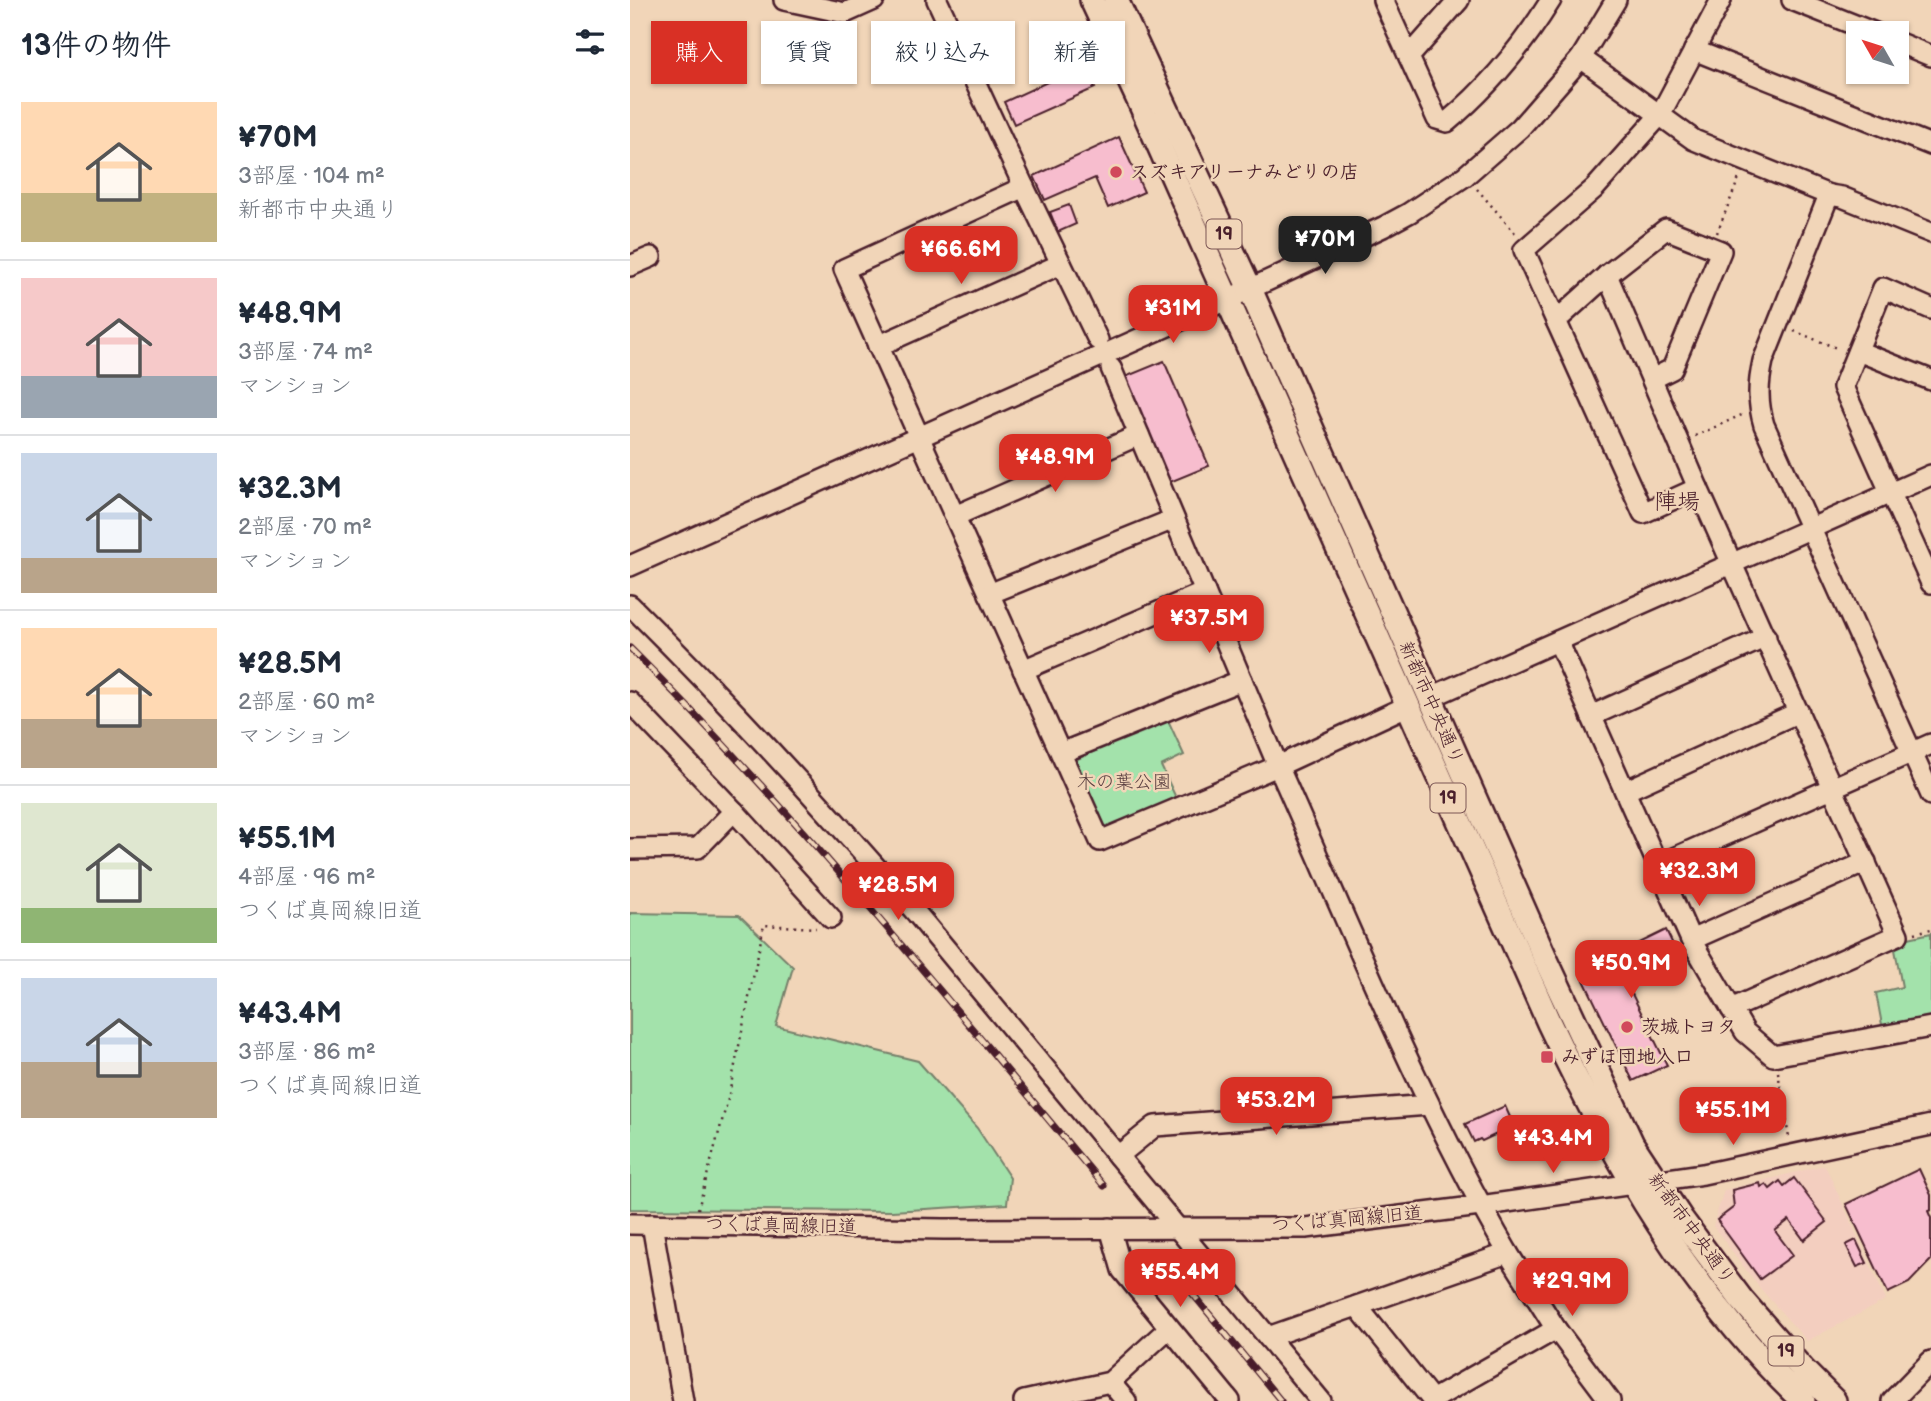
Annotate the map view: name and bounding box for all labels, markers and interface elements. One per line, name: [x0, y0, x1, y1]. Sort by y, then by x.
chip: 購入: [651, 21, 747, 84]
chip: 賃貸: [761, 21, 857, 84]
chip: 絞り込み: [871, 21, 1015, 84]
chip: 新着: [1029, 21, 1125, 84]
north arrow: [1846, 21, 1909, 84]
map controls: [1846, 21, 1909, 84]
icon: filters: [571, 23, 609, 61]
text: 13件の物件: [21, 28, 171, 64]
text: ¥70M: [238, 120, 318, 156]
icon: home: [77, 130, 161, 214]
place label: スズキアリーナみどりの店: [1130, 161, 1359, 184]
text: 3部屋 · 104 m²: [238, 162, 385, 190]
marker: スズキアリーナみどりの店: [1108, 164, 1124, 180]
text: 新都市中央通り: [238, 196, 399, 224]
pin: ¥70M: [1284, 216, 1366, 276]
road number: 19: [1206, 220, 1242, 248]
text: ¥70M: [1295, 225, 1356, 253]
pin: ¥66.6M: [904, 226, 1018, 286]
text: ¥66.6M: [921, 235, 1001, 263]
pin: ¥31M: [1132, 286, 1214, 345]
text: ¥31M: [1144, 294, 1202, 322]
text: ¥48.9M: [238, 296, 342, 332]
icon: home: [77, 306, 161, 390]
text: 3部屋 · 74 m²: [238, 338, 373, 366]
text: マンション: [238, 372, 352, 400]
pin: ¥48.9M: [998, 434, 1112, 494]
text: ¥48.9M: [1015, 443, 1095, 471]
text: ¥32.3M: [238, 471, 342, 507]
icon: home: [77, 481, 161, 565]
district label: 陣場: [1654, 488, 1700, 516]
text: 2部屋 · 70 m²: [238, 513, 372, 541]
text: マンション: [238, 547, 352, 575]
pin: ¥37.5M: [1152, 596, 1266, 655]
text: ¥37.5M: [1170, 604, 1248, 632]
street label: 新都市中央通り: [1393, 638, 1469, 768]
text: ¥28.5M: [238, 646, 342, 682]
icon: home: [77, 656, 161, 740]
text: 2部屋 · 60 m²: [238, 688, 375, 716]
text: マンション: [238, 722, 352, 750]
park label: 木の葉公園: [1076, 771, 1172, 794]
road number: 19: [1430, 784, 1466, 812]
text: ¥55.1M: [238, 821, 336, 857]
icon: home: [77, 831, 161, 915]
pin: ¥32.3M: [1642, 848, 1756, 908]
text: ¥32.3M: [1659, 857, 1739, 885]
pin: ¥28.5M: [841, 862, 955, 922]
text: 4部屋 · 96 m²: [238, 863, 376, 891]
text: ¥28.5M: [858, 871, 938, 899]
text: つくば真岡線旧道: [238, 897, 422, 925]
pin: ¥50.9M: [1574, 940, 1688, 1000]
text: ¥50.9M: [1591, 949, 1671, 977]
text: ¥43.4M: [238, 996, 342, 1032]
icon: home: [77, 1006, 161, 1090]
place label: 茨城トヨタ: [1641, 1016, 1736, 1039]
marker: 茨城トヨタ: [1619, 1019, 1635, 1035]
text: 3部屋 · 86 m²: [238, 1038, 376, 1066]
place label: みずほ団地入口: [1561, 1046, 1694, 1069]
marker: みずほ団地入口: [1539, 1049, 1555, 1065]
text: つくば真岡線旧道: [238, 1072, 422, 1100]
pin: ¥53.2M: [1219, 1078, 1333, 1137]
text: ¥53.2M: [1236, 1086, 1316, 1114]
pin: ¥55.1M: [1676, 1088, 1790, 1147]
text: ¥55.1M: [1695, 1096, 1771, 1124]
pin: ¥43.4M: [1496, 1116, 1610, 1175]
text: ¥43.4M: [1513, 1124, 1593, 1152]
street label: 新都市中央通り: [1643, 1168, 1739, 1290]
street label: つくば真岡線旧道: [1270, 1202, 1424, 1238]
street label: つくば真岡線旧道: [705, 1213, 857, 1239]
pin: ¥55.4M: [1123, 1250, 1237, 1309]
text: ¥55.4M: [1140, 1258, 1220, 1286]
pin: ¥29.9M: [1515, 1258, 1629, 1318]
text: ¥29.9M: [1532, 1267, 1612, 1295]
road number: 19: [1768, 1336, 1804, 1366]

